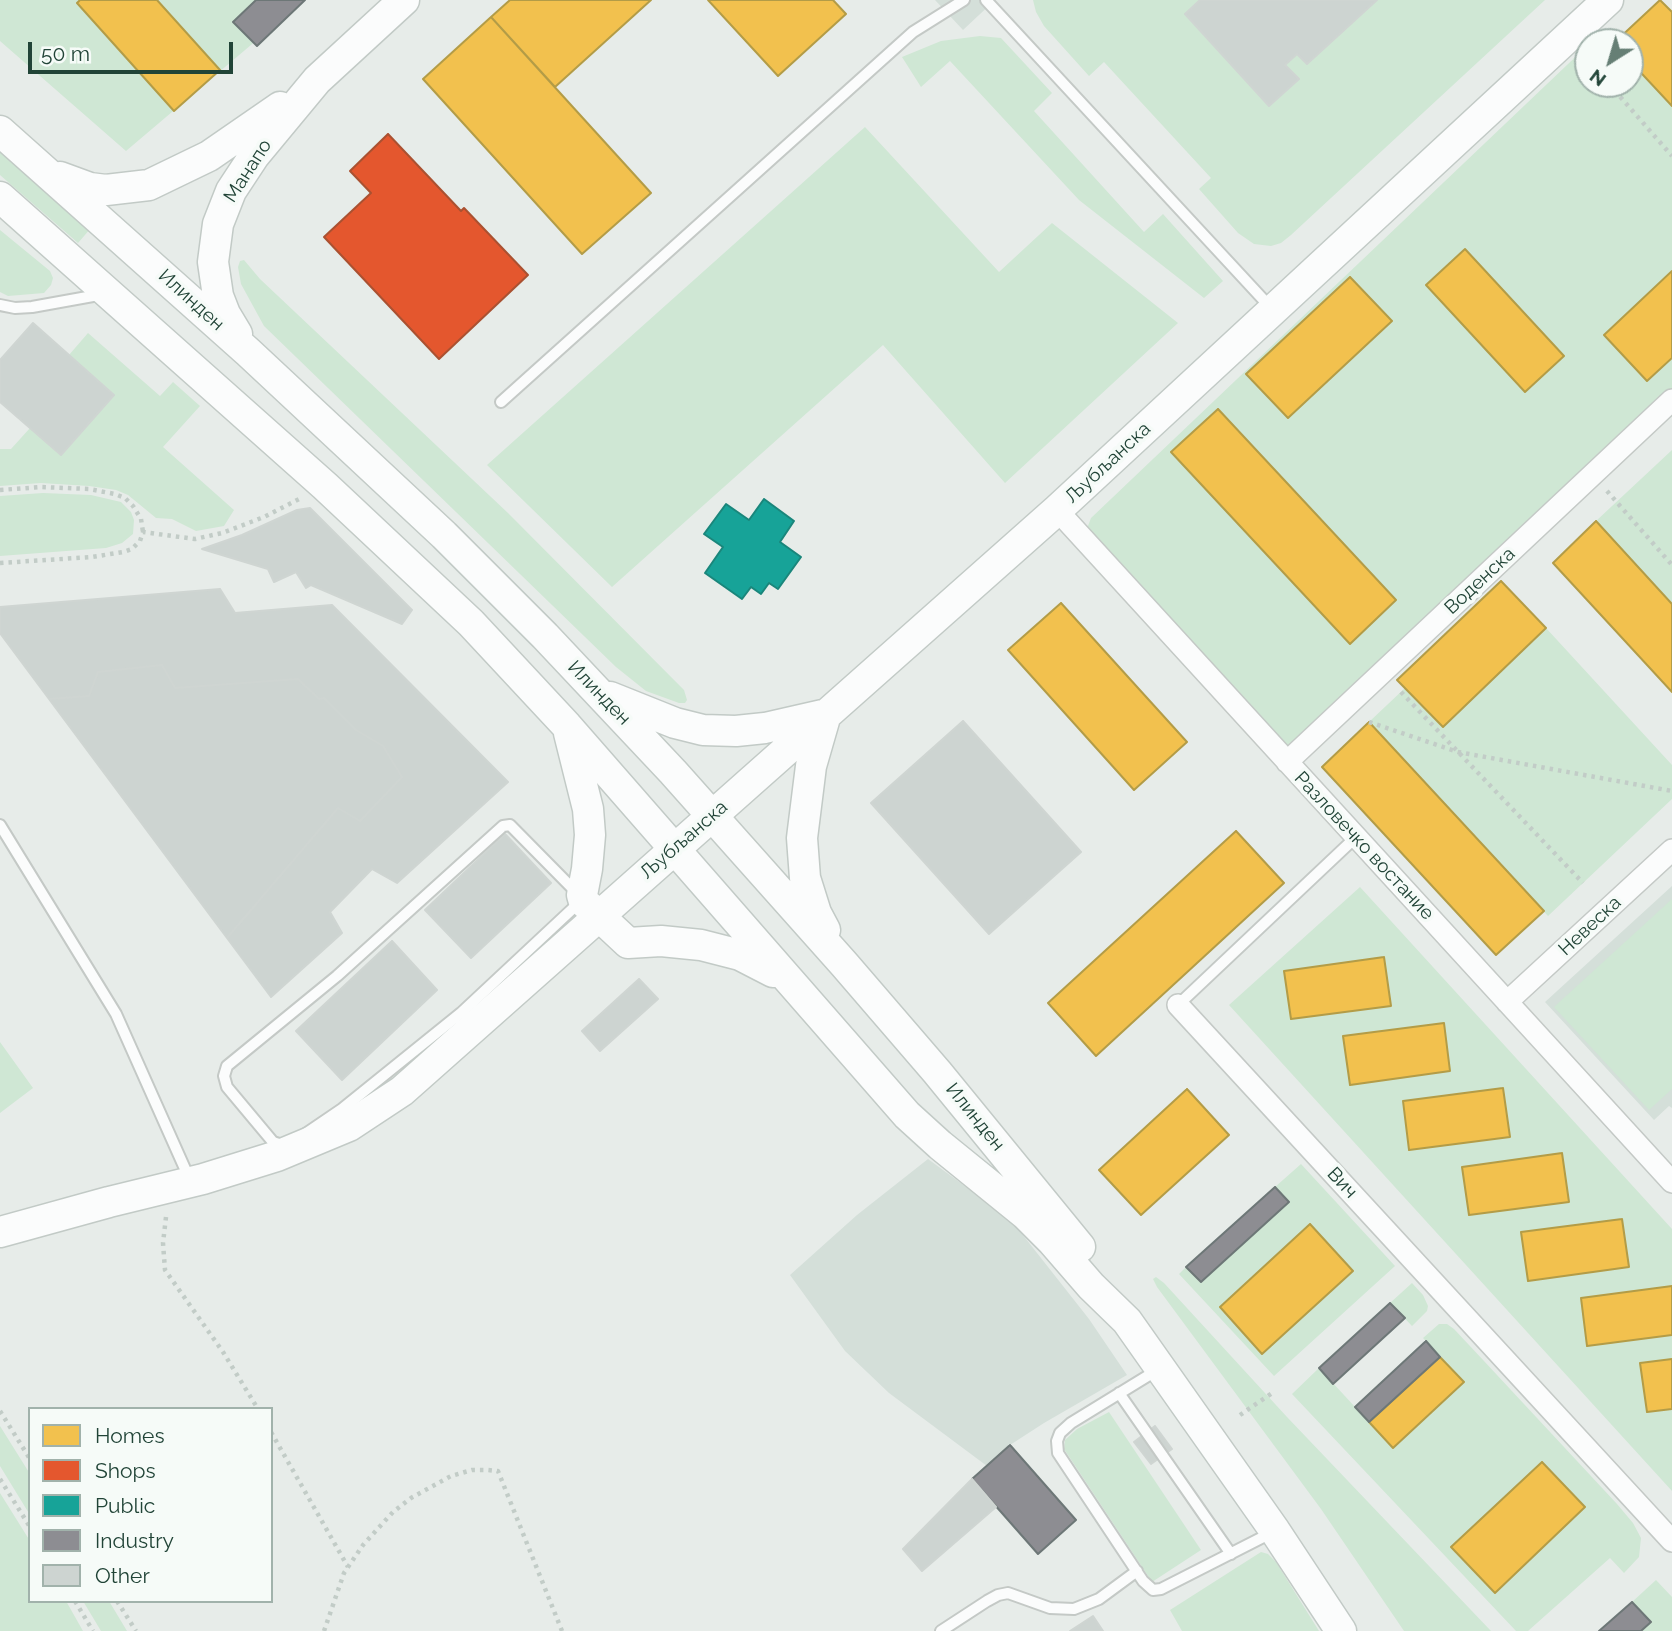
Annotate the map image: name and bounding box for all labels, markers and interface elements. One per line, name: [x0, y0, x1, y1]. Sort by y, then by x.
scale bar: [32, 28, 236, 72]
north arrow: [1574, 28, 1644, 98]
text: 50 m: [41, 41, 90, 66]
text: N: [1585, 65, 1610, 91]
street label: Манапо: [219, 135, 277, 207]
street label: Илинден: [153, 264, 229, 336]
street label: Љубљанска: [1061, 418, 1155, 508]
street label: Воденска: [1440, 543, 1520, 619]
street label: Илинден: [563, 656, 635, 730]
street label: Разловечко востание: [1289, 767, 1439, 925]
street label: Љубљанска: [636, 796, 732, 884]
street label: Невеска: [1554, 891, 1626, 961]
street label: Илинден: [941, 1078, 1009, 1156]
street label: Вич: [1322, 1163, 1362, 1203]
legend: [28, 1407, 273, 1603]
text: Homes: [95, 1423, 165, 1448]
text: Shops: [95, 1458, 156, 1483]
text: Public: [95, 1493, 155, 1518]
text: Industry: [95, 1528, 174, 1553]
text: Other: [95, 1563, 150, 1588]

